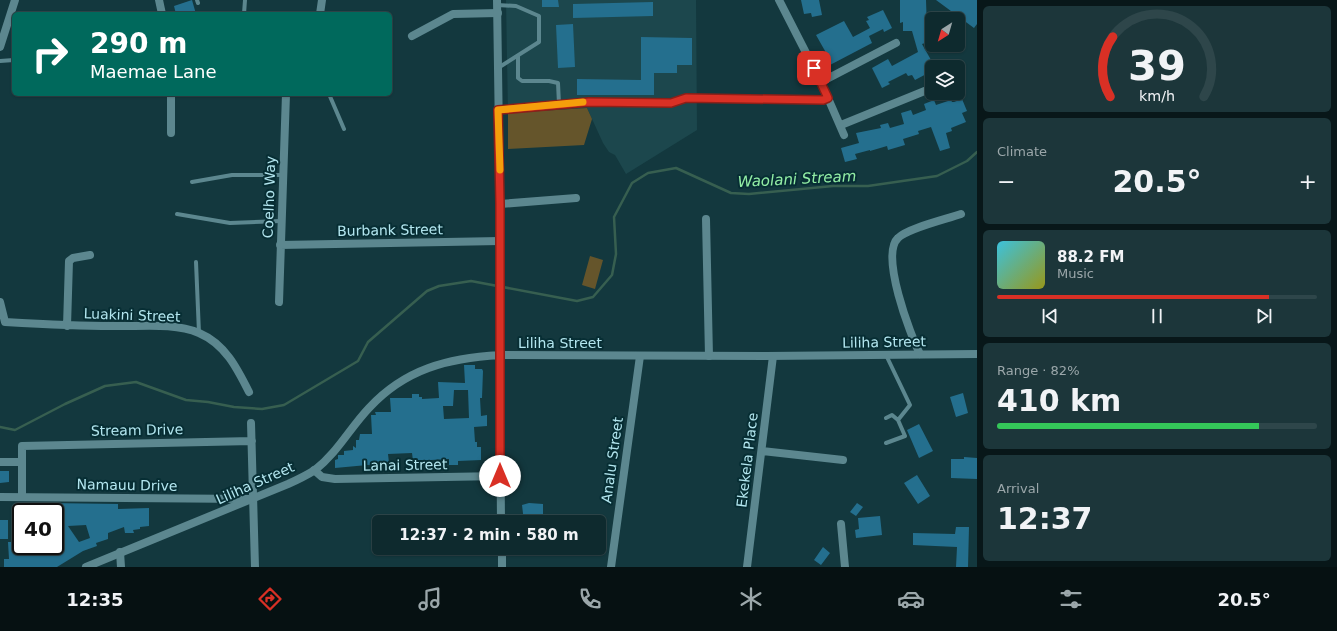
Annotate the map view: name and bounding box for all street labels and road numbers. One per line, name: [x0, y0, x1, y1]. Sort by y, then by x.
street label: Coelho Way: [260, 155, 278, 239]
street label: Burbank Street: [337, 221, 443, 239]
street label: Luakini Street: [83, 305, 181, 325]
street label: Liliha Street: [842, 333, 927, 351]
street label: Liliha Street: [518, 335, 602, 351]
street label: Ekekela Place: [733, 412, 761, 508]
street label: Analu Street: [598, 415, 626, 504]
street label: Stream Drive: [91, 421, 183, 439]
street label: Lanai Street: [363, 456, 448, 474]
street label: Liliha Street: [213, 458, 297, 507]
street label: Namauu Drive: [76, 476, 178, 494]

